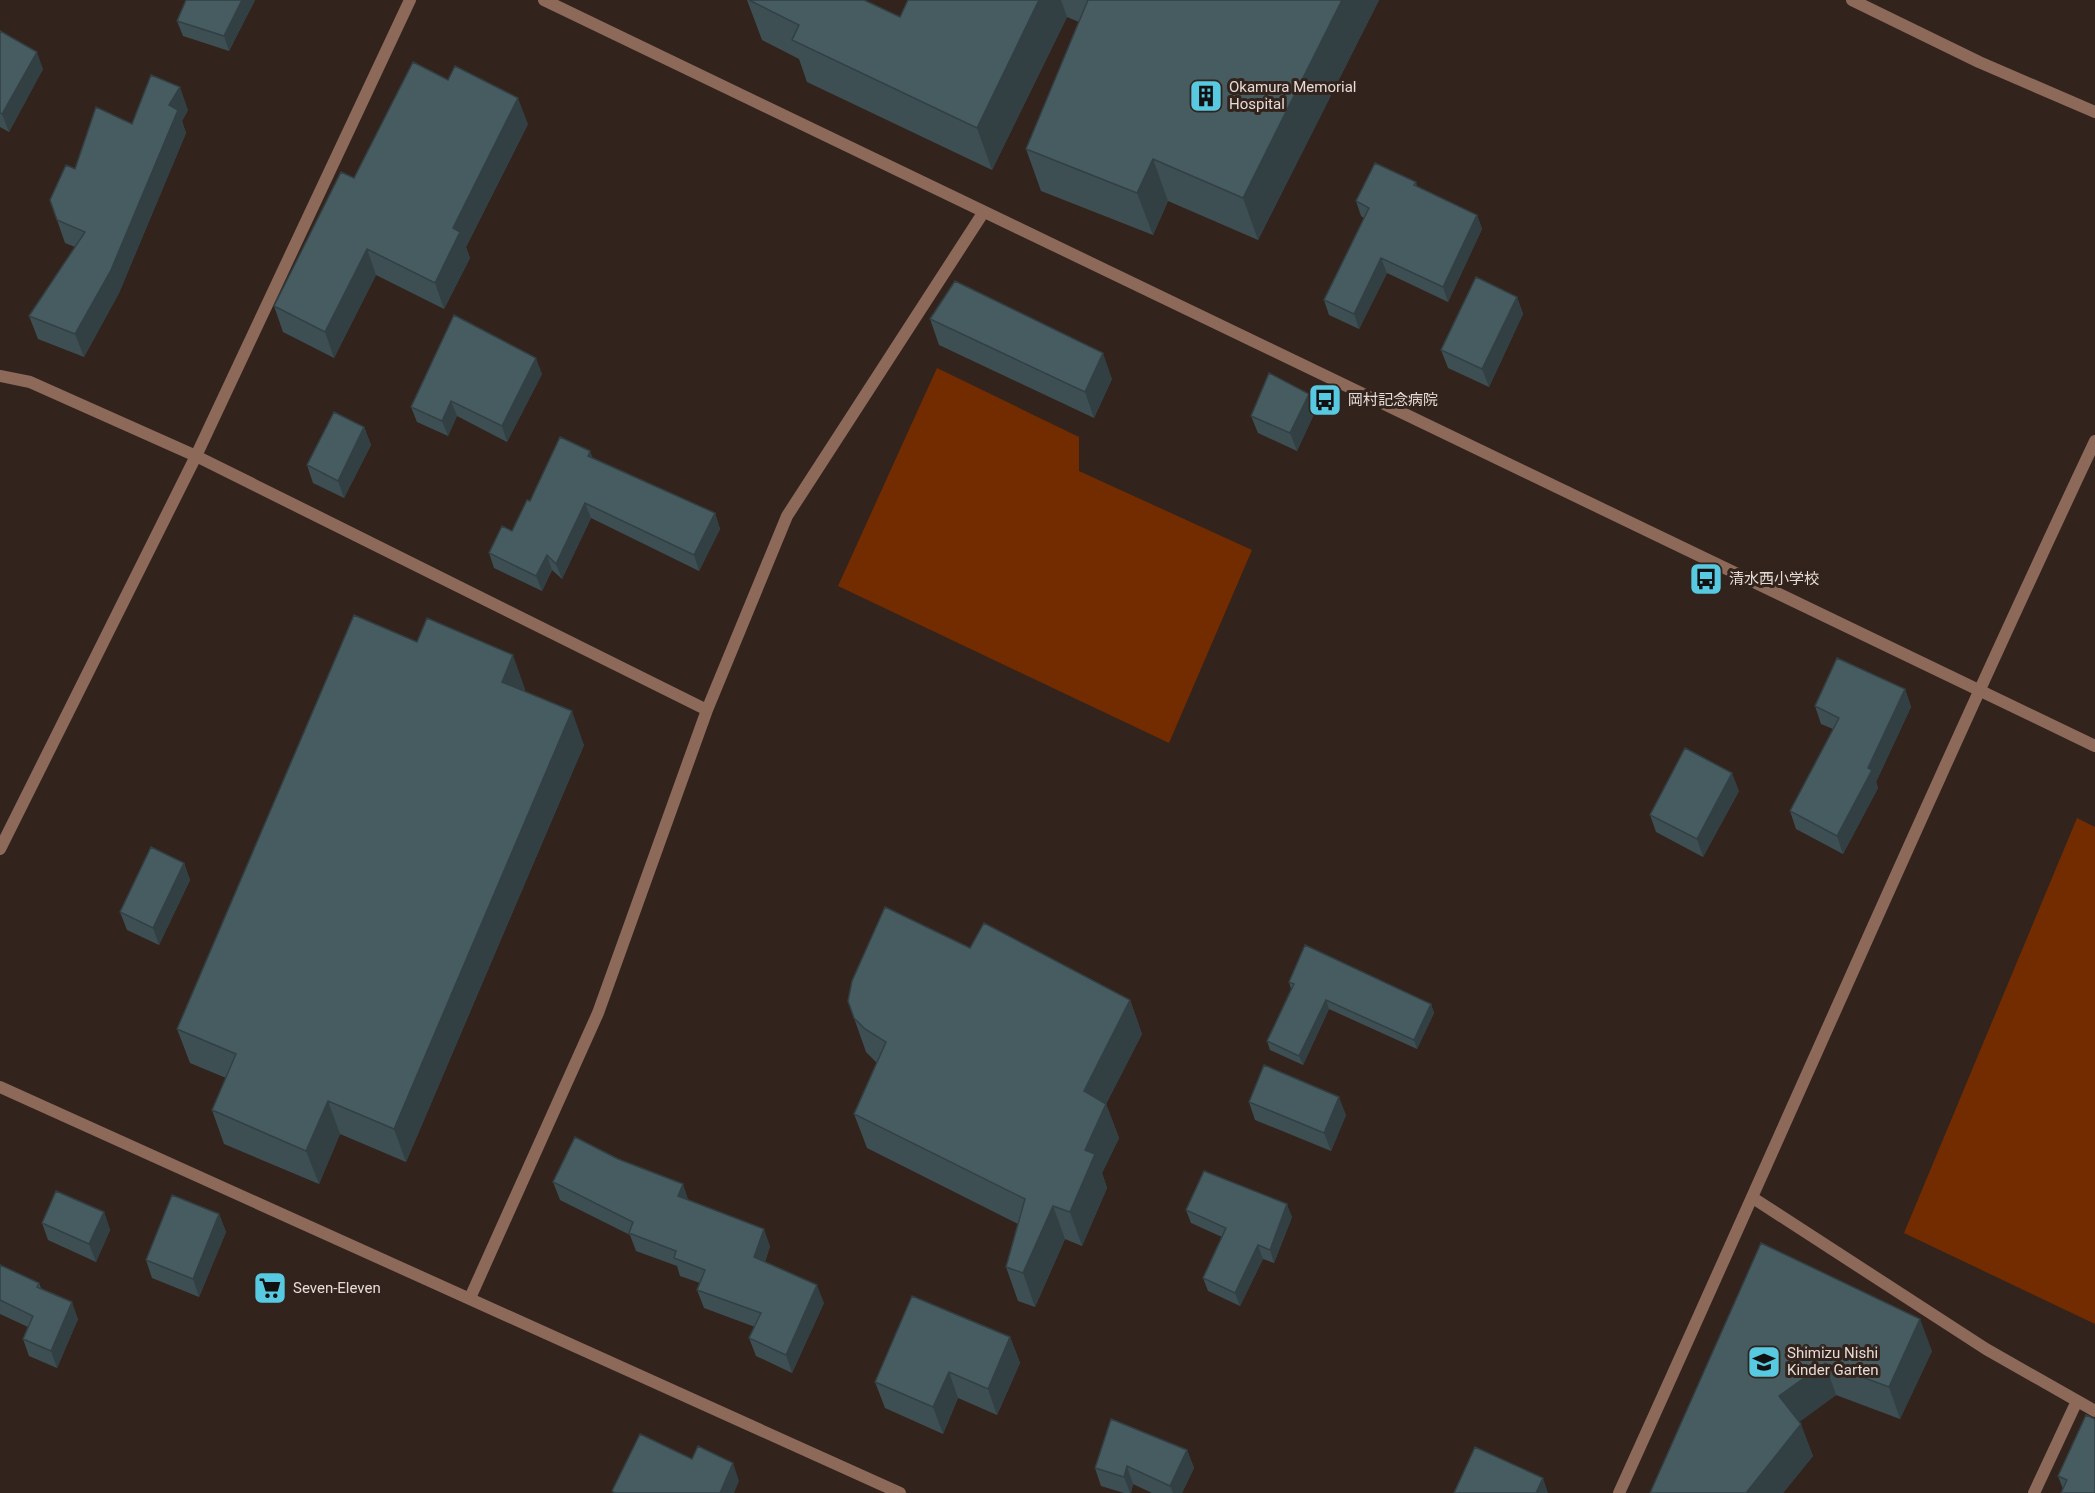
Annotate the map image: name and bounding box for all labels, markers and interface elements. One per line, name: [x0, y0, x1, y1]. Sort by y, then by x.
building icon: Okamura Memorial Hospital: [1188, 78, 1224, 114]
place label: Okamura Memorial Hospital: [1229, 78, 1356, 113]
bus stop icon: 岡村記念病院: [1307, 382, 1343, 418]
place label: 岡村記念病院: [1348, 391, 1438, 409]
bus stop icon: 清水西小学校: [1688, 561, 1724, 597]
place label: 清水西小学校: [1729, 570, 1819, 588]
supermarket icon: Seven-Eleven: [252, 1270, 288, 1306]
place label: Seven-Eleven: [293, 1279, 381, 1297]
school or university icon: Shimizu Nishi Kinder Garten: [1746, 1344, 1782, 1380]
place label: Shimizu Nishi Kinder Garten: [1787, 1344, 1879, 1379]

